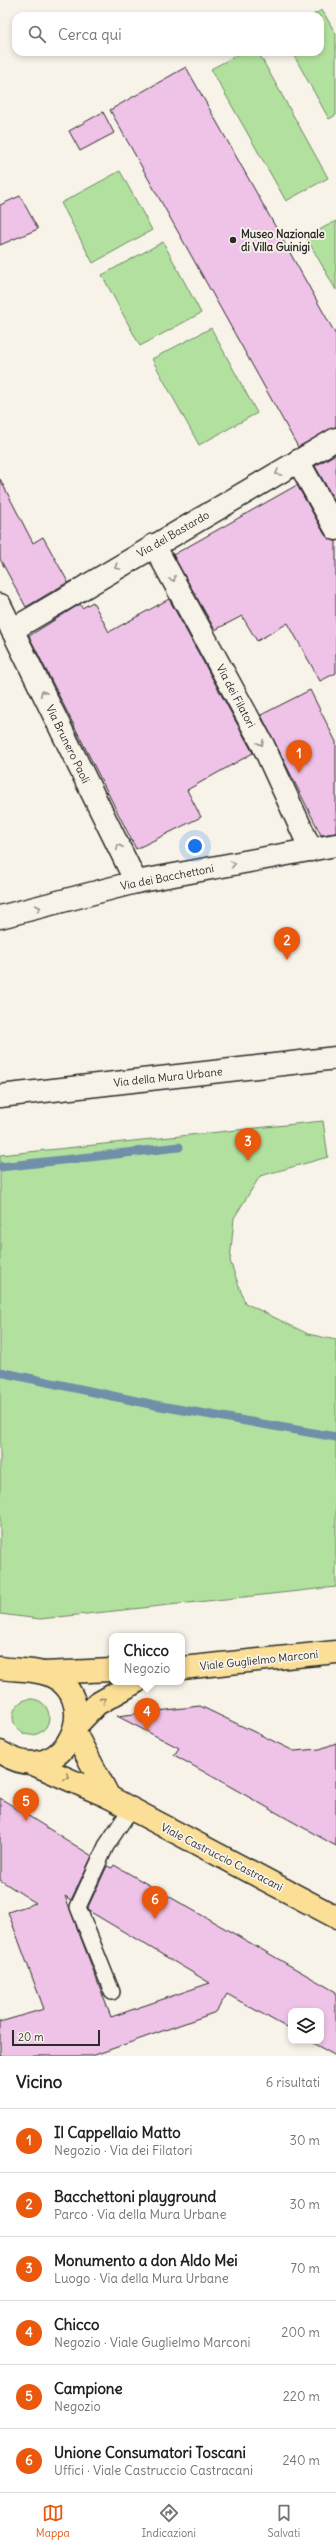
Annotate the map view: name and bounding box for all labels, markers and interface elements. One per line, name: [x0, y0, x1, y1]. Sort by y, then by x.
search box: [12, 12, 324, 56]
icon: search: [26, 23, 48, 45]
text: Cerca qui: [58, 25, 122, 44]
place label: Museo Nazionale di Villa Guinigi: [241, 227, 325, 255]
marker: Museo Nazionale di Villa Guinigi: [228, 235, 238, 245]
one-way arrow: [275, 468, 282, 475]
street label: Via del Bastardo: [134, 508, 212, 560]
one-way arrow: [114, 562, 121, 569]
one-way arrow: [168, 575, 175, 582]
street label: Via dei Filatori: [213, 662, 259, 730]
one-way arrow: [40, 690, 48, 697]
street label: Via Brunero Paoli: [43, 702, 93, 786]
one-way arrow: [256, 738, 264, 746]
pin: 1: [286, 740, 312, 773]
your location: [185, 836, 205, 856]
one-way arrow: [116, 844, 123, 852]
one-way arrow: [230, 860, 236, 869]
street label: Via dei Bacchettoni: [119, 861, 215, 893]
one-way arrow: [35, 904, 41, 912]
pin: 2: [274, 927, 300, 960]
street label: Via della Mura Urbane: [113, 1064, 223, 1090]
pin: 3: [235, 1128, 261, 1161]
popup: [109, 1633, 185, 1685]
text: Chicco: [124, 1641, 169, 1660]
street label: Viale Guglielmo Marconi: [199, 1647, 319, 1673]
text: Negozio: [124, 1660, 170, 1677]
one-way arrow: [98, 1698, 105, 1705]
pin: 4: [134, 1698, 160, 1731]
one-way arrow: [63, 1773, 70, 1781]
pin: 5: [13, 1788, 39, 1821]
street label: Viale Castruccio Castracani: [159, 1820, 285, 1894]
pin: 6: [142, 1886, 168, 1919]
map controls: [288, 2008, 324, 2044]
button: layers: [288, 2008, 324, 2044]
scale bar: [12, 2028, 100, 2047]
text: 20 m: [18, 2030, 44, 2044]
text: Vicino: [16, 2071, 62, 2093]
text: 6 risultati: [266, 2074, 320, 2091]
text: Il Cappellaio Matto: [54, 2123, 181, 2142]
text: 1: [26, 2132, 32, 2149]
text: 30 m: [290, 2132, 320, 2149]
text: Negozio · Via dei Filatori: [54, 2142, 193, 2159]
text: Bacchettoni playground: [54, 2187, 216, 2206]
text: 2: [25, 2196, 33, 2213]
text: 30 m: [290, 2196, 320, 2213]
text: Parco · Via della Mura Urbane: [54, 2206, 226, 2223]
text: Monumento a don Aldo Mei: [54, 2251, 238, 2270]
text: 3: [25, 2260, 33, 2277]
text: 70 m: [291, 2260, 320, 2277]
text: Luogo · Via della Mura Urbane: [54, 2270, 229, 2287]
text: Chicco: [54, 2315, 99, 2334]
text: 4: [25, 2324, 33, 2341]
text: 200 m: [281, 2324, 320, 2341]
text: Negozio · Viale Guglielmo Marconi: [54, 2334, 250, 2351]
text: Campione: [54, 2379, 123, 2398]
text: 5: [25, 2388, 33, 2405]
text: 220 m: [283, 2388, 320, 2405]
text: Negozio: [54, 2398, 101, 2415]
text: Unione Consumatori Toscani: [54, 2443, 246, 2462]
text: 6: [25, 2452, 33, 2469]
text: 240 m: [283, 2452, 320, 2469]
text: Uffici · Viale Castruccio Castracani: [54, 2462, 253, 2479]
tab: Mappa: [36, 2502, 70, 2540]
tab: Indicazioni: [141, 2502, 196, 2540]
tab: Salvati: [268, 2502, 300, 2540]

